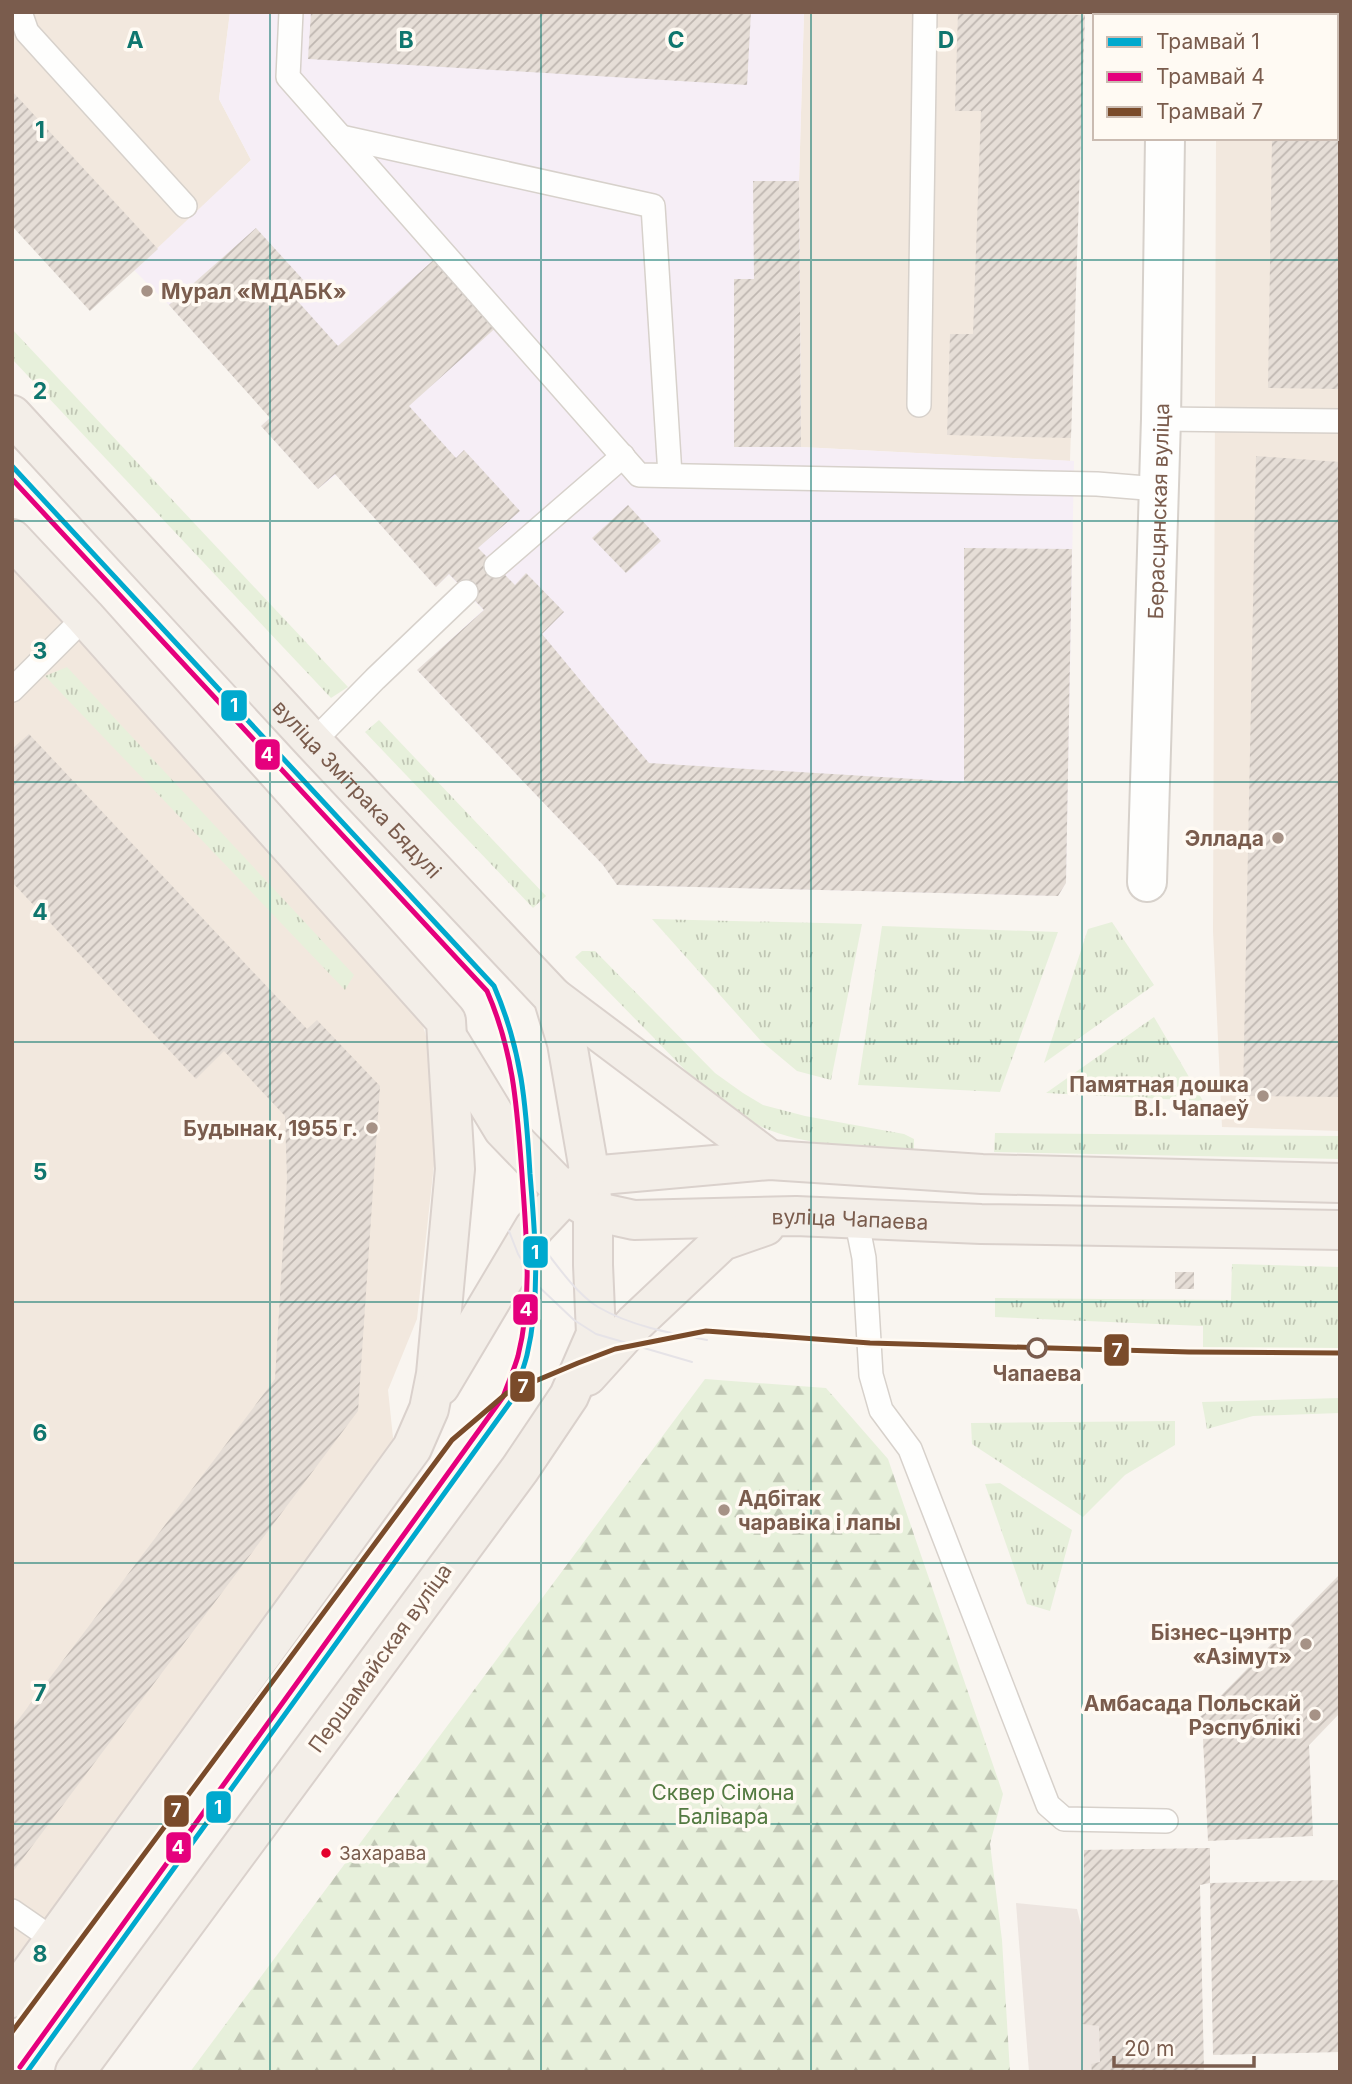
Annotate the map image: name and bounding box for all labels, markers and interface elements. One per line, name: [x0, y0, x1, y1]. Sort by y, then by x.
legend: [1093, 14, 1338, 140]
text: A: [126, 26, 144, 54]
text: B: [398, 26, 414, 54]
text: C: [667, 26, 685, 54]
text: D: [938, 26, 954, 54]
text: Трамвай 1: [1156, 29, 1260, 54]
text: Трамвай 4: [1156, 64, 1265, 89]
text: Трамвай 7: [1156, 99, 1263, 124]
text: 1: [35, 116, 45, 144]
place label: Мурал «МДАБК»: [161, 279, 347, 304]
marker: Мурал «МДАБК»: [139, 283, 155, 299]
text: 2: [33, 377, 47, 405]
street label: Берасцянская вуліца: [1142, 403, 1174, 620]
text: 3: [33, 637, 47, 665]
line badge: 1: [220, 689, 248, 722]
text: 1: [230, 694, 238, 717]
street label: вуліца Змітрака Бядулі: [268, 695, 447, 883]
line badge: 4: [254, 738, 281, 771]
text: 4: [261, 743, 273, 766]
place label: Эллада: [1185, 826, 1264, 851]
marker: Эллада: [1270, 830, 1286, 846]
text: 4: [32, 898, 48, 926]
place label: Памятная дошка В.І. Чапаеў: [1069, 1072, 1249, 1121]
marker: Памятная дошка В.І. Чапаеў: [1255, 1088, 1271, 1104]
place label: Будынак, 1955 г.: [183, 1116, 358, 1141]
marker: Будынак, 1955 г.: [364, 1120, 380, 1136]
text: 5: [33, 1158, 47, 1186]
street label: вуліца Чапаева: [771, 1203, 929, 1234]
line badge: 1: [522, 1235, 549, 1269]
text: 1: [531, 1241, 539, 1264]
line badge: 4: [512, 1293, 539, 1326]
text: 4: [520, 1298, 532, 1321]
line badge: 7: [1103, 1333, 1130, 1367]
marker: Чапаева: [1027, 1338, 1047, 1358]
text: 7: [1111, 1339, 1123, 1362]
place label: Чапаева: [993, 1361, 1081, 1386]
line badge: 7: [509, 1370, 536, 1403]
text: 7: [517, 1375, 529, 1398]
text: 6: [33, 1419, 47, 1447]
place label: Адбітак чаравіка і лапы: [738, 1486, 901, 1535]
marker: Адбітак чаравіка і лапы: [716, 1502, 732, 1518]
street label: Першамайская вуліца: [303, 1559, 457, 1757]
place label: Бізнес-цэнтр «Азімут»: [1151, 1620, 1292, 1669]
marker: Бізнес-цэнтр «Азімут»: [1298, 1636, 1314, 1652]
text: 7: [33, 1679, 47, 1707]
place label: Амбасада Польскай Рэспублікі: [1084, 1691, 1301, 1740]
marker: Амбасада Польскай Рэспублікі: [1307, 1707, 1323, 1723]
park label: Сквер Сімона Балівара: [652, 1780, 795, 1829]
line badge: 1: [205, 1790, 232, 1824]
line badge: 7: [163, 1794, 190, 1828]
text: 1: [214, 1796, 222, 1819]
text: 7: [170, 1799, 182, 1822]
line badge: 4: [165, 1831, 192, 1864]
text: 4: [172, 1836, 184, 1859]
place label: Захарава: [339, 1842, 426, 1865]
marker: Захарава: [319, 1846, 333, 1860]
text: 8: [33, 1940, 47, 1968]
scale bar: [1114, 2024, 1254, 2068]
text: 20 m: [1124, 2036, 1174, 2061]

